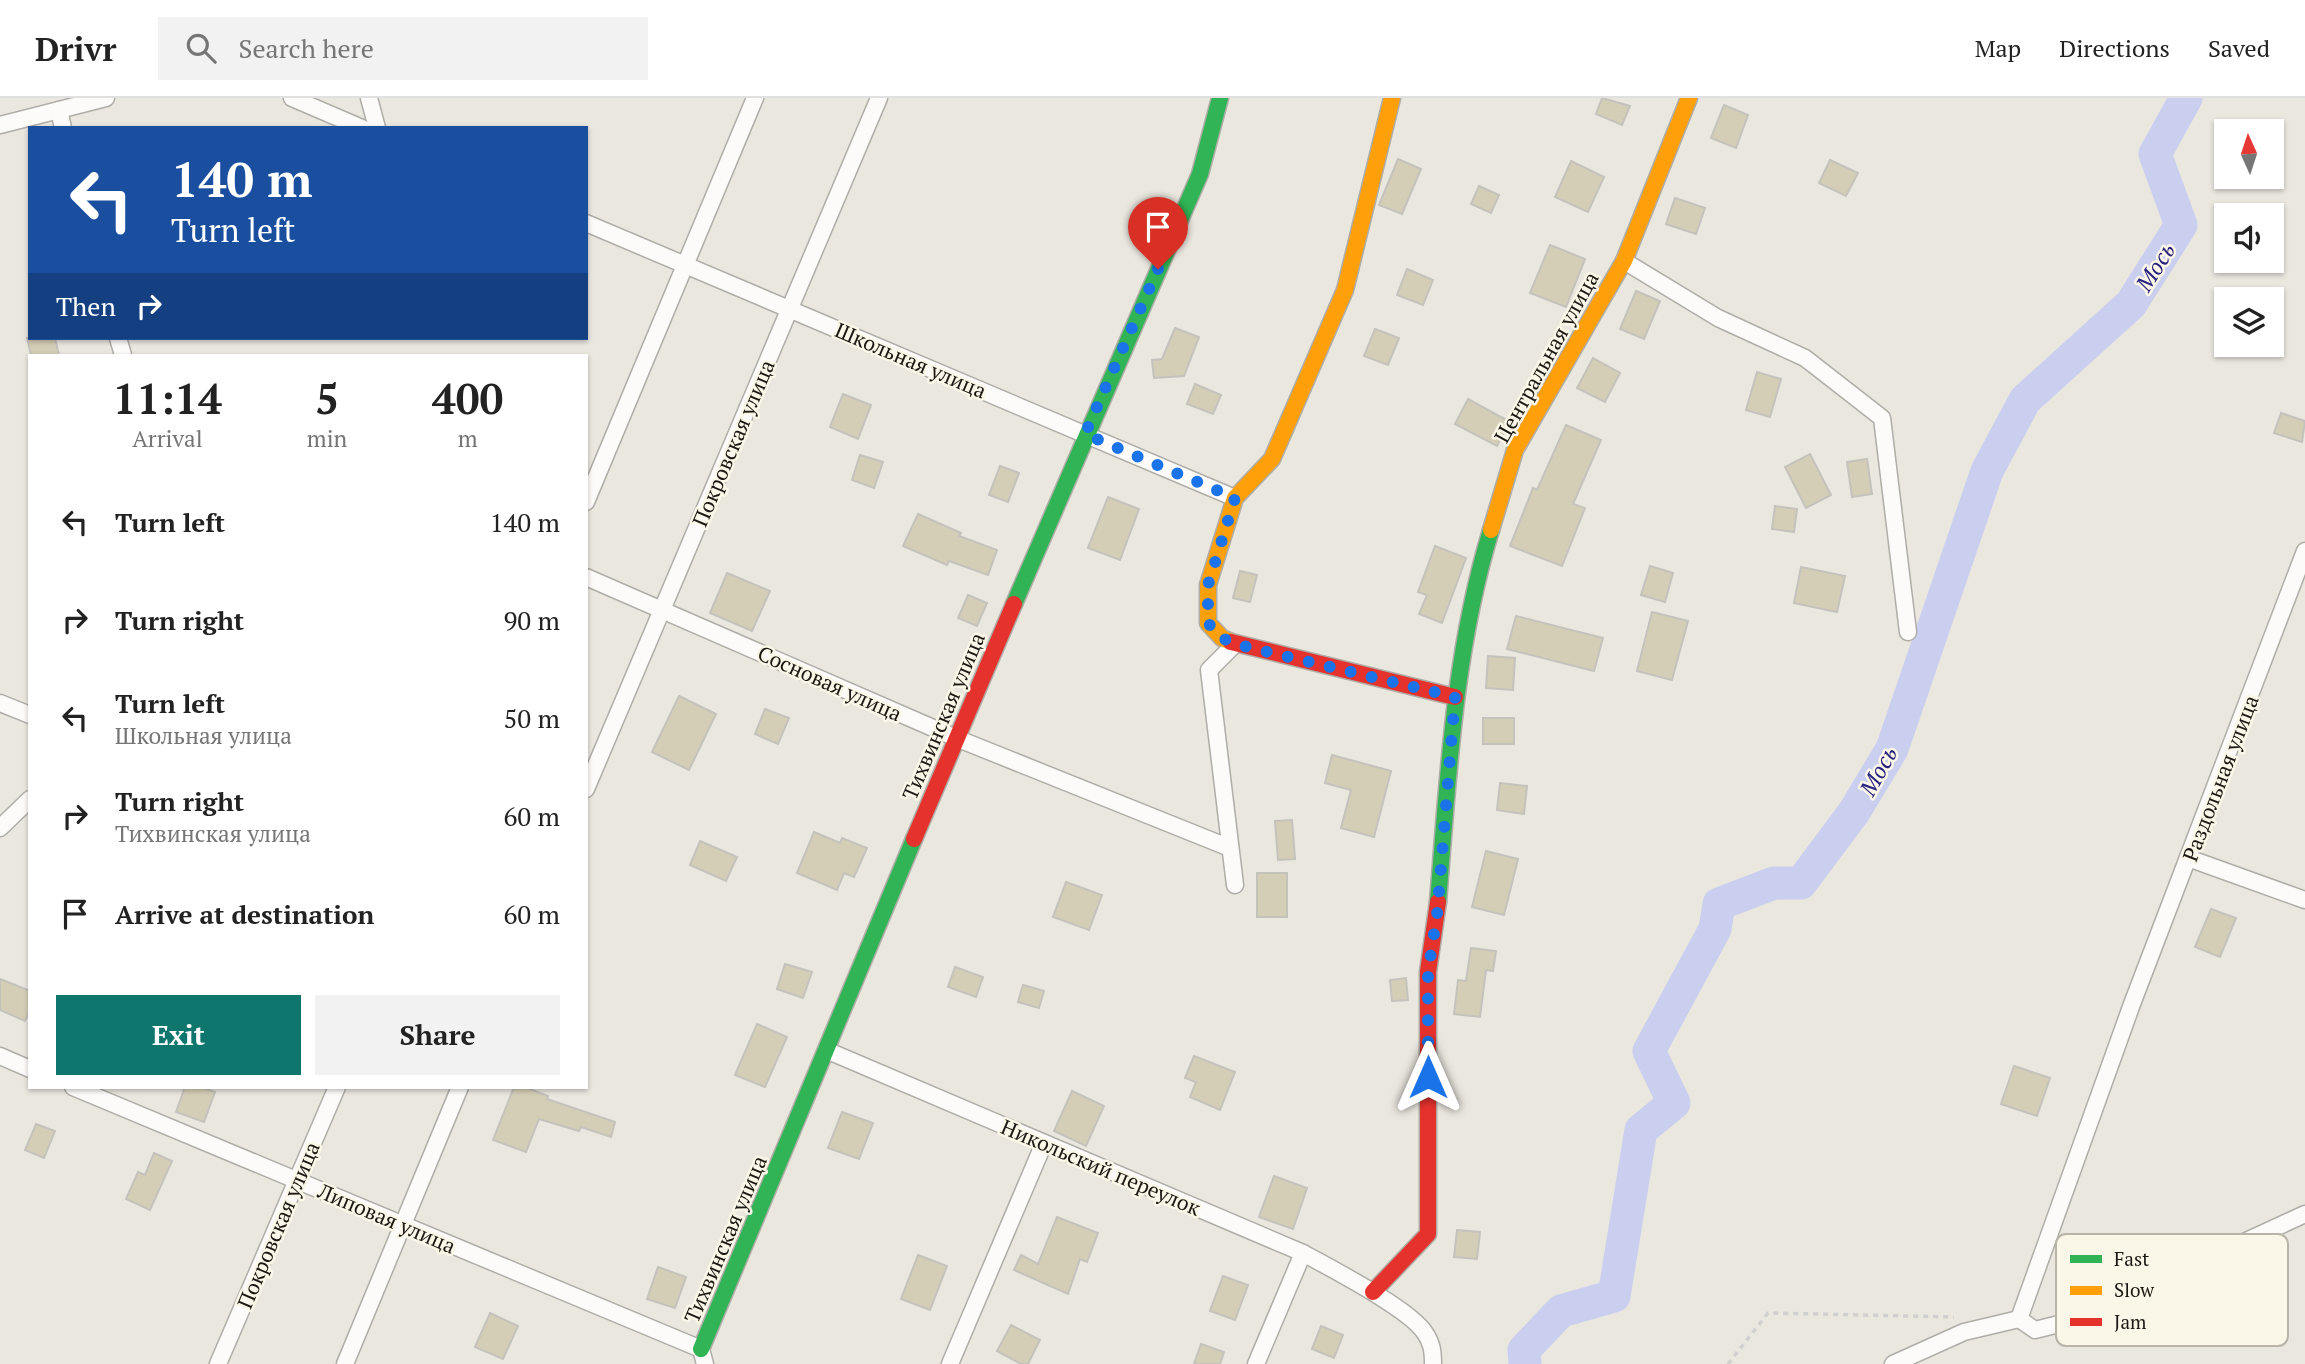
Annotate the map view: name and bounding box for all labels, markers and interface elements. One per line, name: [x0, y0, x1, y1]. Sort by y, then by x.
search box: [158, 17, 648, 80]
text: Drivr: [35, 27, 116, 70]
icon: search: [182, 29, 220, 67]
text: Search here: [238, 31, 374, 65]
text: Map: [1975, 32, 2021, 64]
text: Directions: [2059, 32, 2170, 64]
text: Saved: [2208, 32, 2270, 64]
north arrow: [2214, 119, 2284, 189]
map controls: [2214, 119, 2284, 357]
text: 140 m: [171, 146, 313, 211]
icon: left: [56, 154, 147, 245]
pin: [1128, 197, 1188, 269]
button: sound: [2214, 203, 2284, 273]
icon: arrive: [1139, 208, 1177, 246]
text: Turn left: [171, 209, 295, 251]
water label: Мось: [2128, 237, 2182, 298]
street label: Центральная улица: [1487, 266, 1605, 447]
icon: right: [130, 287, 168, 325]
button: layers: [2214, 287, 2284, 357]
text: Then: [56, 289, 116, 323]
street label: Школьная улица: [831, 316, 991, 405]
street label: Покровская улица: [685, 355, 781, 531]
text: 11:14: [113, 370, 222, 426]
text: 5: [315, 370, 339, 426]
text: 400: [432, 370, 503, 426]
text: Arrival: [132, 423, 203, 454]
text: min: [307, 423, 347, 454]
text: m: [458, 423, 478, 454]
icon: left: [56, 503, 94, 541]
text: Turn left: [115, 505, 225, 539]
text: 140 m: [490, 505, 560, 539]
icon: right: [56, 601, 94, 639]
text: Turn right: [115, 603, 244, 637]
text: 90 m: [504, 603, 560, 637]
street label: Тихвинская улица: [895, 628, 991, 804]
street label: Сосновая улица: [754, 639, 907, 727]
text: Turn left: [115, 686, 225, 720]
street label: Раздольная улица: [2175, 691, 2265, 865]
icon: left: [56, 699, 94, 737]
text: 50 m: [504, 701, 560, 735]
text: Школьная улица: [115, 720, 292, 751]
water label: Мось: [1851, 741, 1904, 802]
text: Turn right: [115, 784, 244, 818]
icon: right: [56, 797, 94, 835]
text: 60 m: [504, 799, 560, 833]
text: Тихвинская улица: [115, 818, 311, 849]
icon: arrive: [56, 895, 94, 933]
text: Arrive at destination: [115, 897, 374, 931]
text: 60 m: [504, 897, 560, 931]
button: Exit: [56, 995, 301, 1075]
button: Share: [315, 995, 560, 1075]
position arrow: [1391, 1040, 1465, 1114]
street label: Никольский переулок: [997, 1112, 1206, 1222]
street label: Покровская улица: [230, 1137, 326, 1313]
street label: Тихвинская улица: [677, 1151, 773, 1327]
street label: Липовая улица: [313, 1176, 460, 1260]
legend: [2056, 1234, 2288, 1346]
text: Fast: [2114, 1246, 2149, 1271]
text: Slow: [2114, 1277, 2155, 1302]
text: Jam: [2114, 1309, 2147, 1334]

